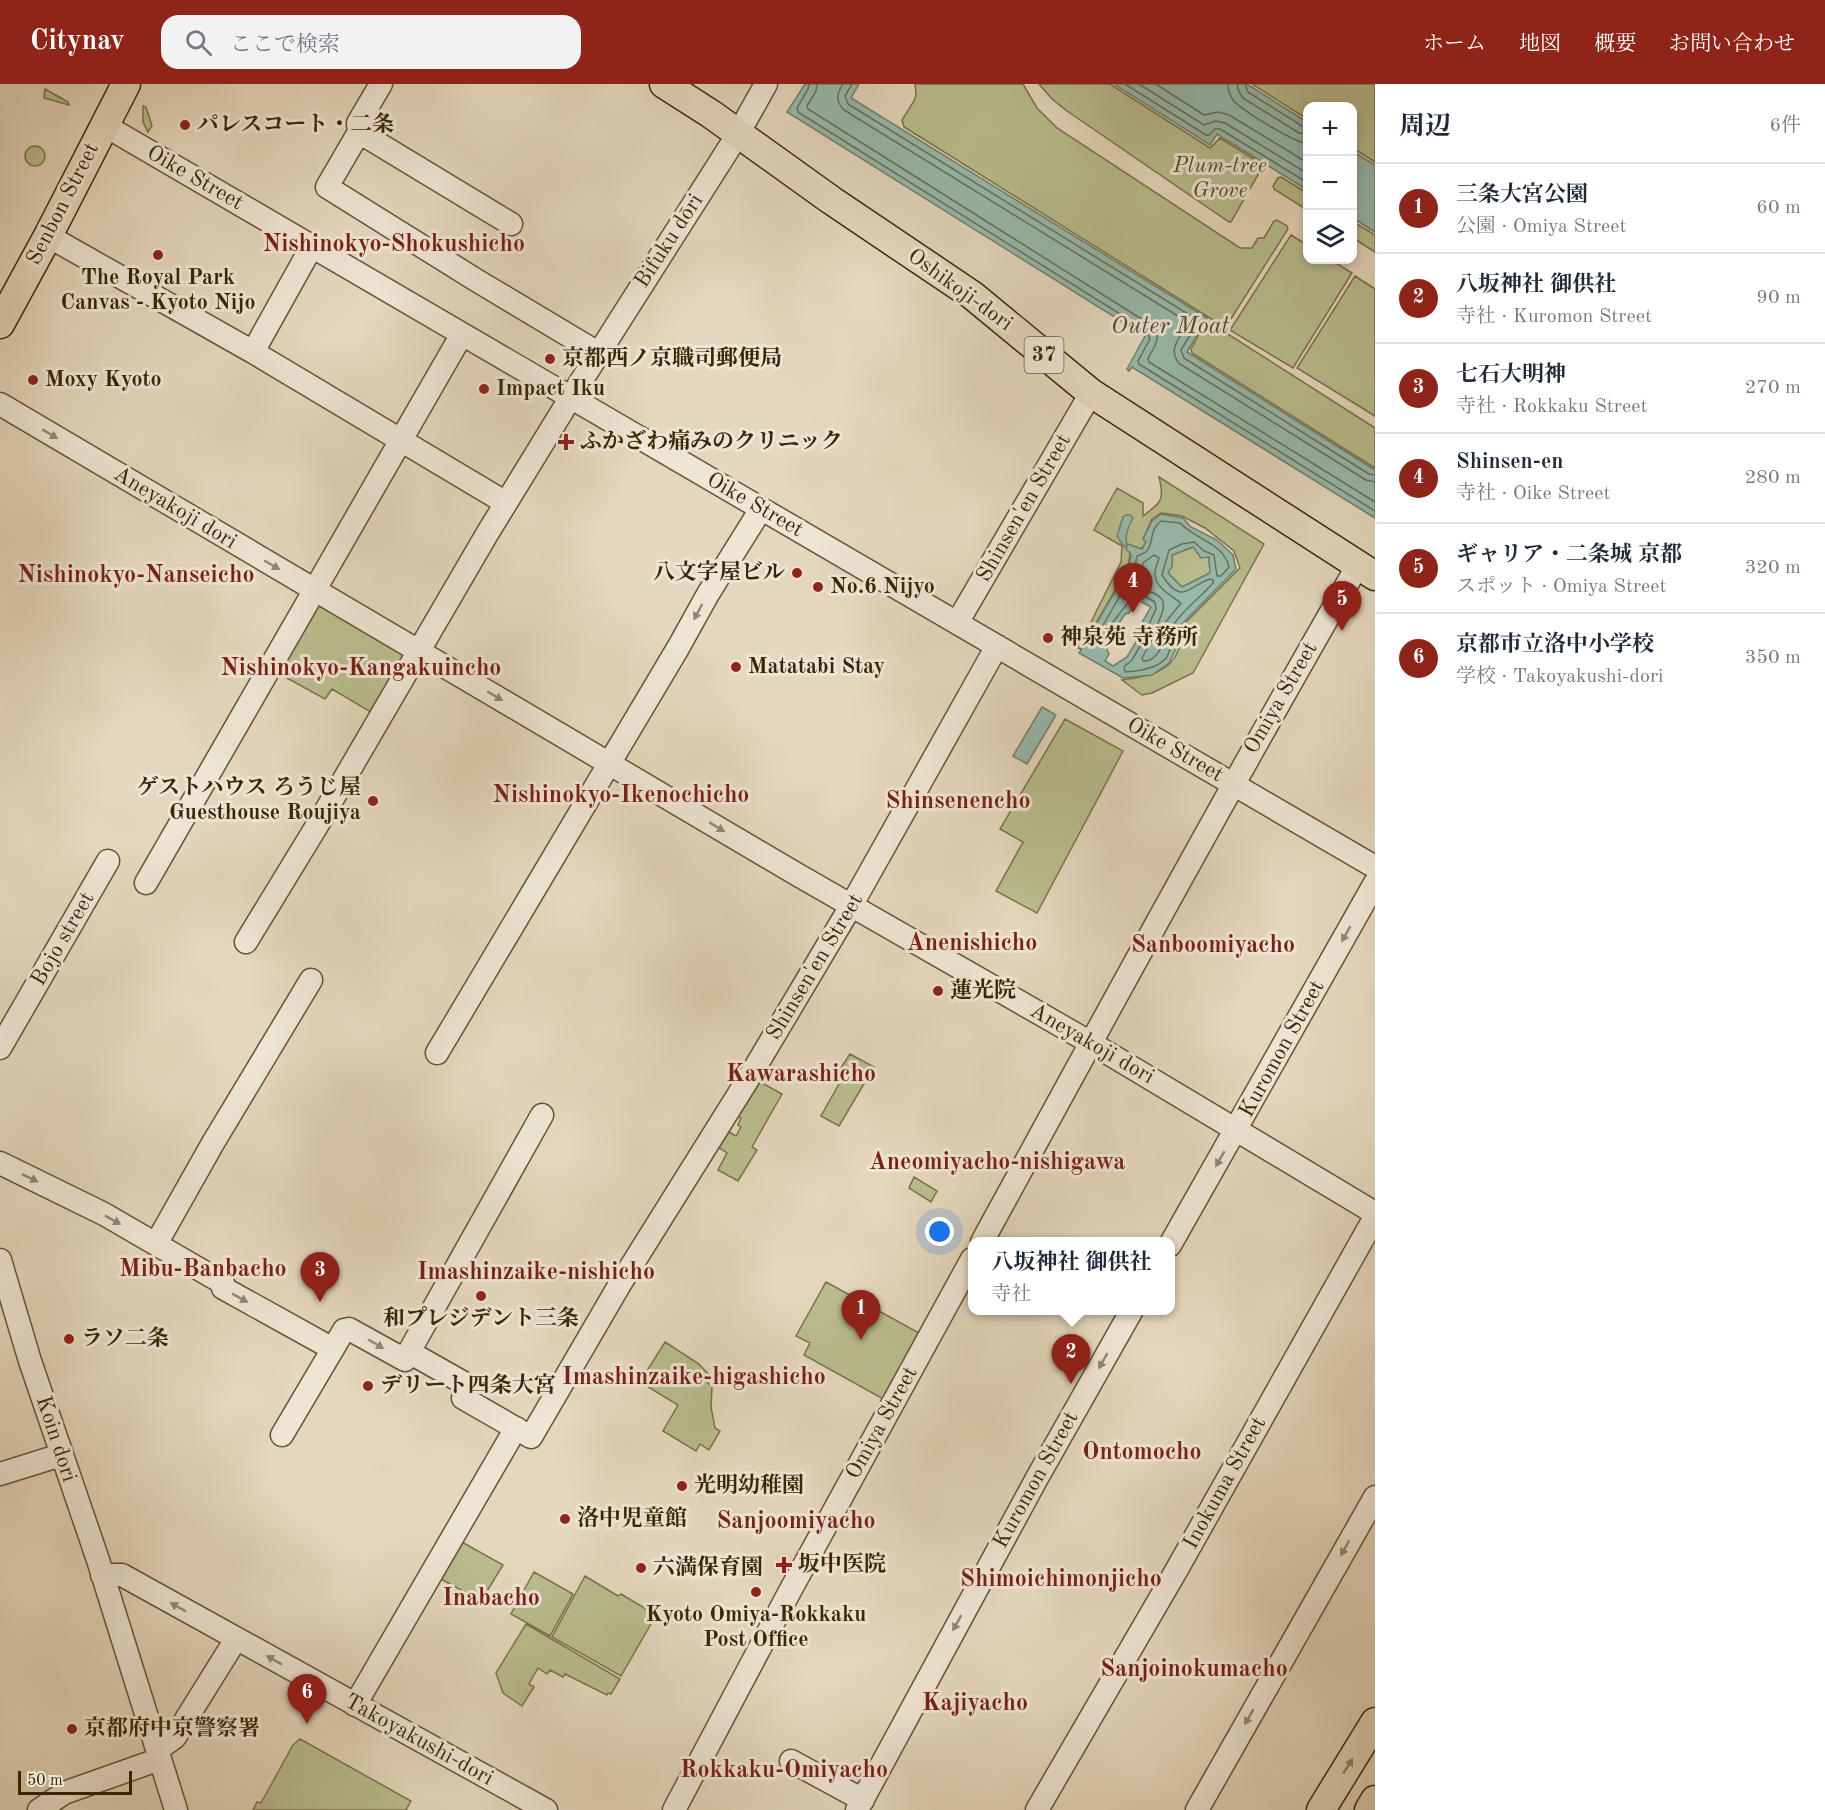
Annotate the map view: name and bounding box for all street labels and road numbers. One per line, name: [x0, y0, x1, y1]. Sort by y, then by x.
street label: Senbon Street: [23, 139, 103, 269]
street label: Oike Street: [143, 142, 247, 214]
street label: Bifuku dōri: [631, 190, 707, 292]
street label: Oshikoji-dori: [904, 245, 1017, 335]
road number: 37: [1024, 337, 1064, 373]
street label: Shinsen'en Street: [973, 430, 1075, 586]
street label: Aneyakoji dori: [110, 463, 240, 553]
street label: Oike Street: [703, 469, 807, 541]
street label: Omiya Street: [1240, 638, 1322, 758]
street label: Oike Street: [1123, 714, 1227, 786]
street label: Bojo street: [27, 888, 99, 990]
street label: Shinsen'en Street: [763, 890, 867, 1044]
street label: Kuromon Street: [1235, 977, 1329, 1121]
street label: Aneyakoji dori: [1026, 1000, 1158, 1088]
street label: Omiya Street: [842, 1363, 922, 1483]
street label: Koin dori: [32, 1393, 80, 1485]
street label: Kuromon Street: [989, 1408, 1083, 1552]
street label: Inokuma Street: [1180, 1413, 1270, 1553]
street label: Takoyakushi-dori: [341, 1690, 497, 1790]

